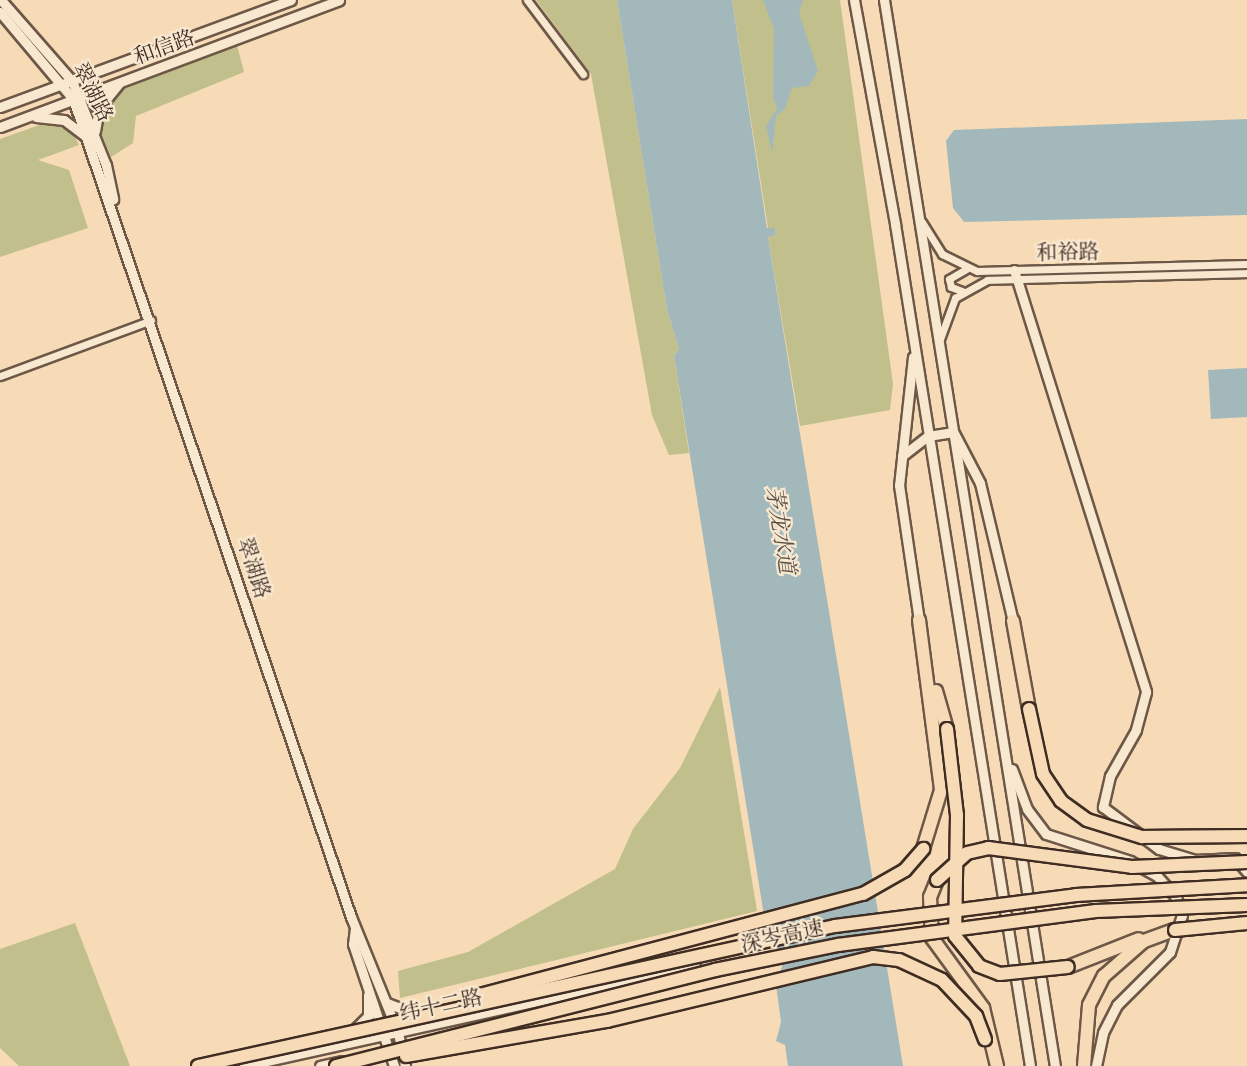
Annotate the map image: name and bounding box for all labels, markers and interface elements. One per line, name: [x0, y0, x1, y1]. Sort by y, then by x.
street label: 和信路: [130, 24, 198, 70]
street label: 翠湖路: [67, 58, 119, 126]
street label: 和裕路: [1036, 239, 1100, 265]
water label: 茅龙水道: [761, 484, 801, 576]
street label: 翠湖路: [232, 534, 276, 602]
street label: 深岑高速: [738, 915, 826, 957]
street label: 纬十二路: [397, 984, 485, 1026]

